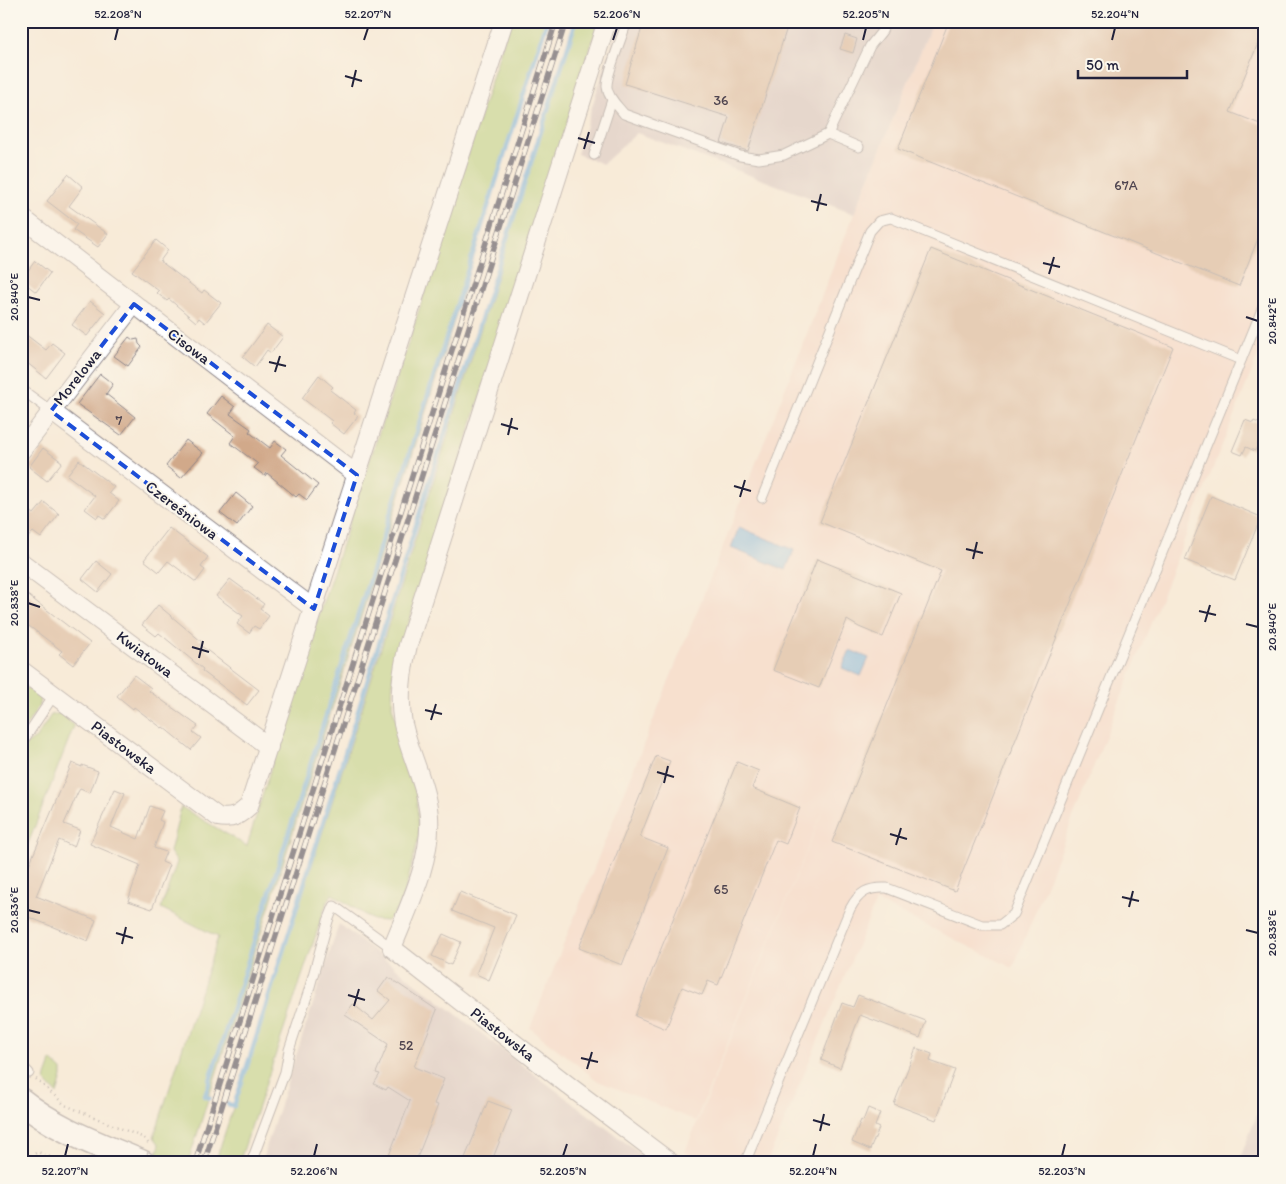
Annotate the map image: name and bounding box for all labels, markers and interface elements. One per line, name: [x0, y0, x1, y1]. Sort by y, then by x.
text: 52.208°N: [94, 7, 142, 21]
text: 52.207°N: [345, 7, 391, 21]
text: 52.206°N: [593, 7, 641, 21]
text: 52.205°N: [842, 7, 890, 21]
text: 52.204°N: [1091, 7, 1139, 21]
scale bar: [1078, 48, 1187, 80]
text: 50 m: [1086, 56, 1119, 74]
house number: 36: [713, 92, 729, 109]
house number: 67A: [1114, 177, 1138, 194]
text: 20.840°E: [7, 273, 21, 321]
text: 20.842°E: [1265, 297, 1279, 344]
street label: Cisowa: [164, 324, 215, 369]
street label: Morelowa: [49, 344, 105, 409]
house number: 7: [116, 412, 123, 429]
street label: Czereśniowa: [142, 476, 222, 544]
text: 20.838°E: [7, 579, 21, 626]
text: 20.840°E: [1265, 603, 1279, 651]
street label: Kwiatowa: [113, 626, 178, 682]
street label: Piastowska: [88, 716, 161, 778]
house number: 65: [714, 881, 728, 898]
text: 20.836°E: [7, 886, 21, 933]
text: 20.838°E: [1265, 909, 1279, 956]
street label: Piastowska: [467, 1003, 540, 1066]
house number: 52: [399, 1037, 414, 1054]
text: 52.207°N: [42, 1164, 88, 1178]
text: 52.206°N: [290, 1164, 338, 1178]
text: 52.205°N: [539, 1164, 587, 1178]
text: 52.204°N: [789, 1164, 837, 1178]
text: 52.203°N: [1038, 1164, 1086, 1178]

